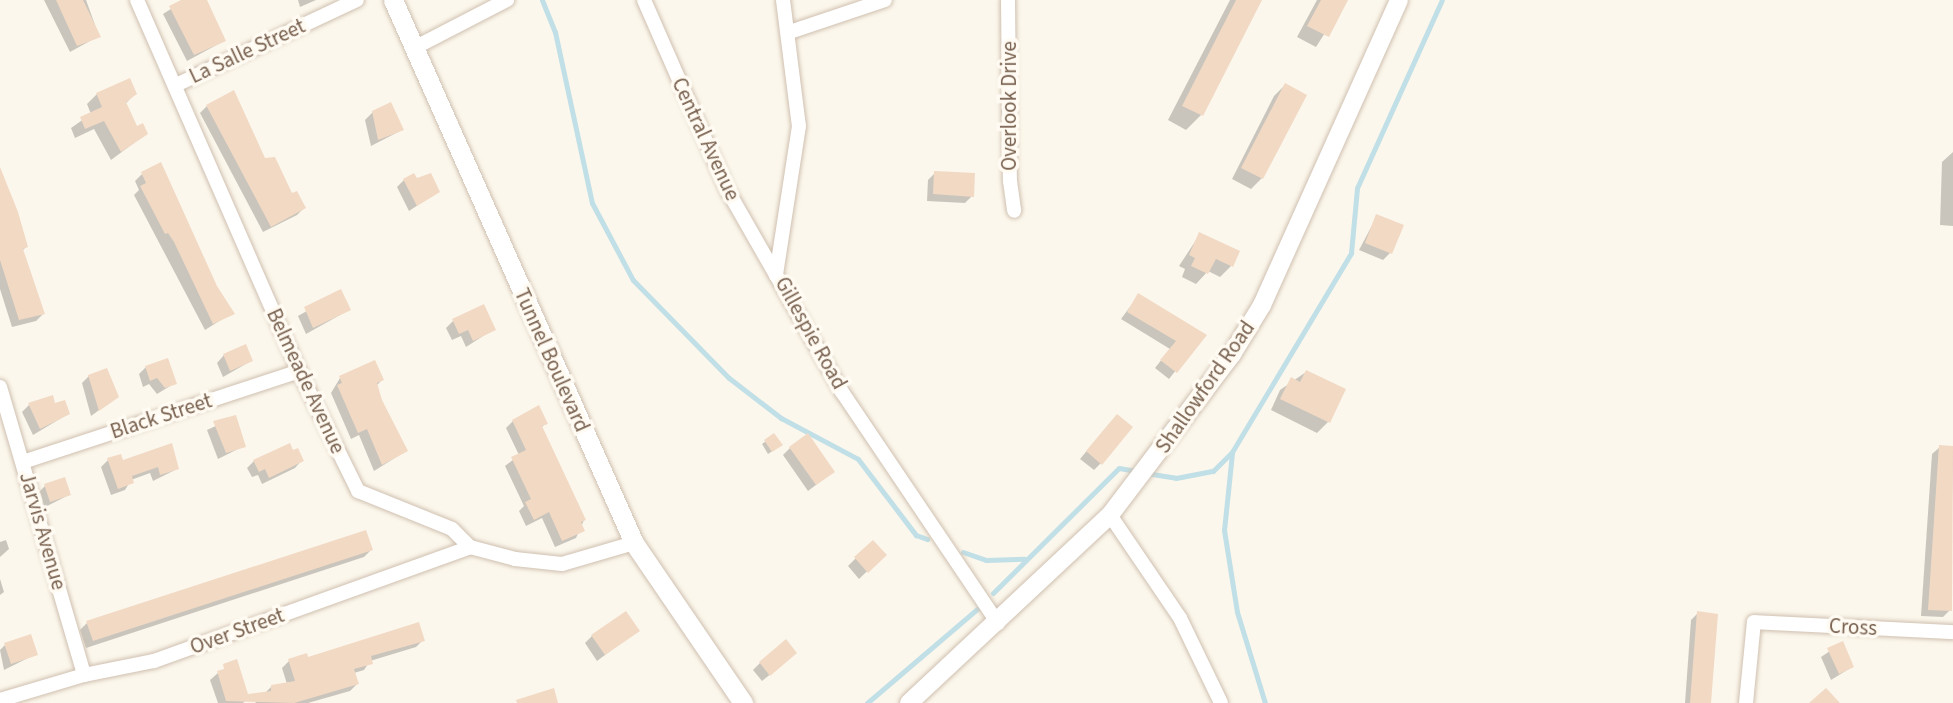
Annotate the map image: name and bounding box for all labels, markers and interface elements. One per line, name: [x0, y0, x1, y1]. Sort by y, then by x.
street label: La Salle Street: [185, 13, 309, 89]
street label: Overlook Drive: [996, 41, 1022, 171]
street label: Central Avenue: [667, 74, 745, 204]
street label: Gillespie Road: [770, 272, 852, 394]
street label: Tunnel Boulevard: [509, 284, 595, 436]
street label: Belmeade Avenue: [261, 304, 351, 458]
street label: Shallowford Road: [1150, 316, 1260, 458]
street label: Black Street: [107, 388, 215, 444]
street label: Jarvis Avenue: [14, 469, 72, 593]
street label: Over Street: [187, 602, 287, 660]
street label: Cross: [1828, 613, 1878, 641]

